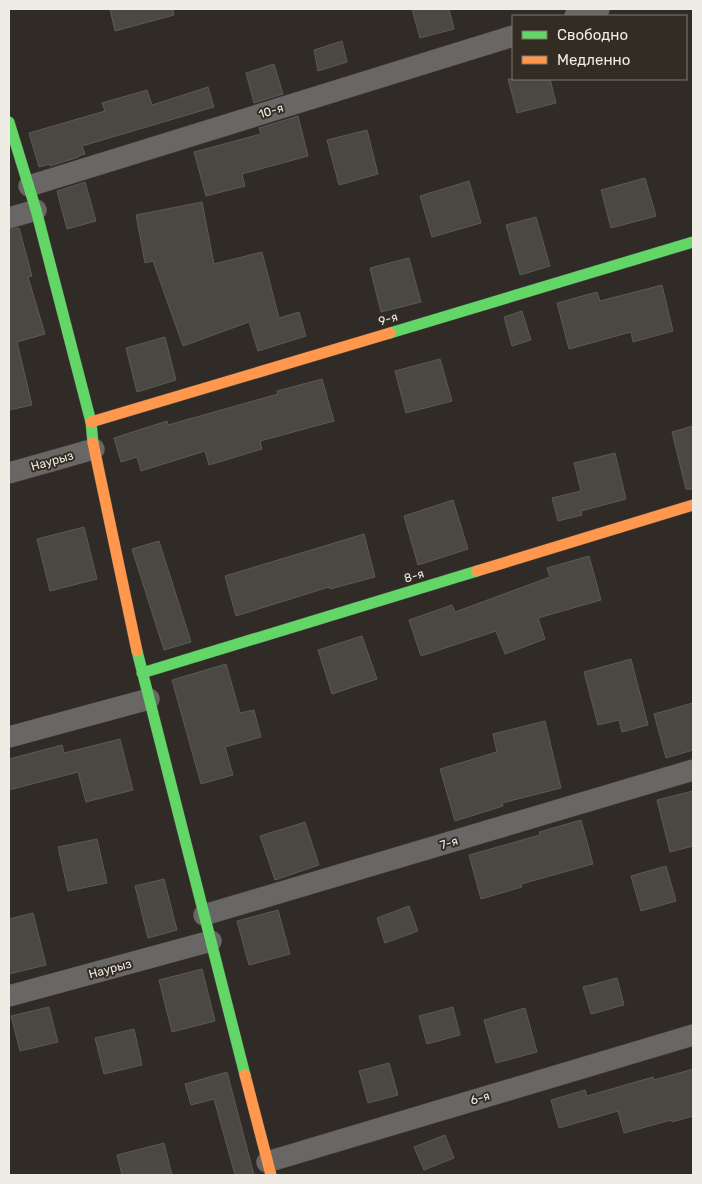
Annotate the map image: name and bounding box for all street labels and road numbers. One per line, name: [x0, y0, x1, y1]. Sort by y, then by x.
street label: 10-я: [257, 101, 285, 121]
street label: 9-я: [377, 309, 399, 329]
street label: Наурыз: [29, 448, 75, 474]
street label: 8-я: [402, 566, 426, 586]
street label: 7-я: [438, 834, 460, 852]
street label: Наурыз: [87, 957, 133, 981]
street label: 6-я: [469, 1088, 491, 1108]

